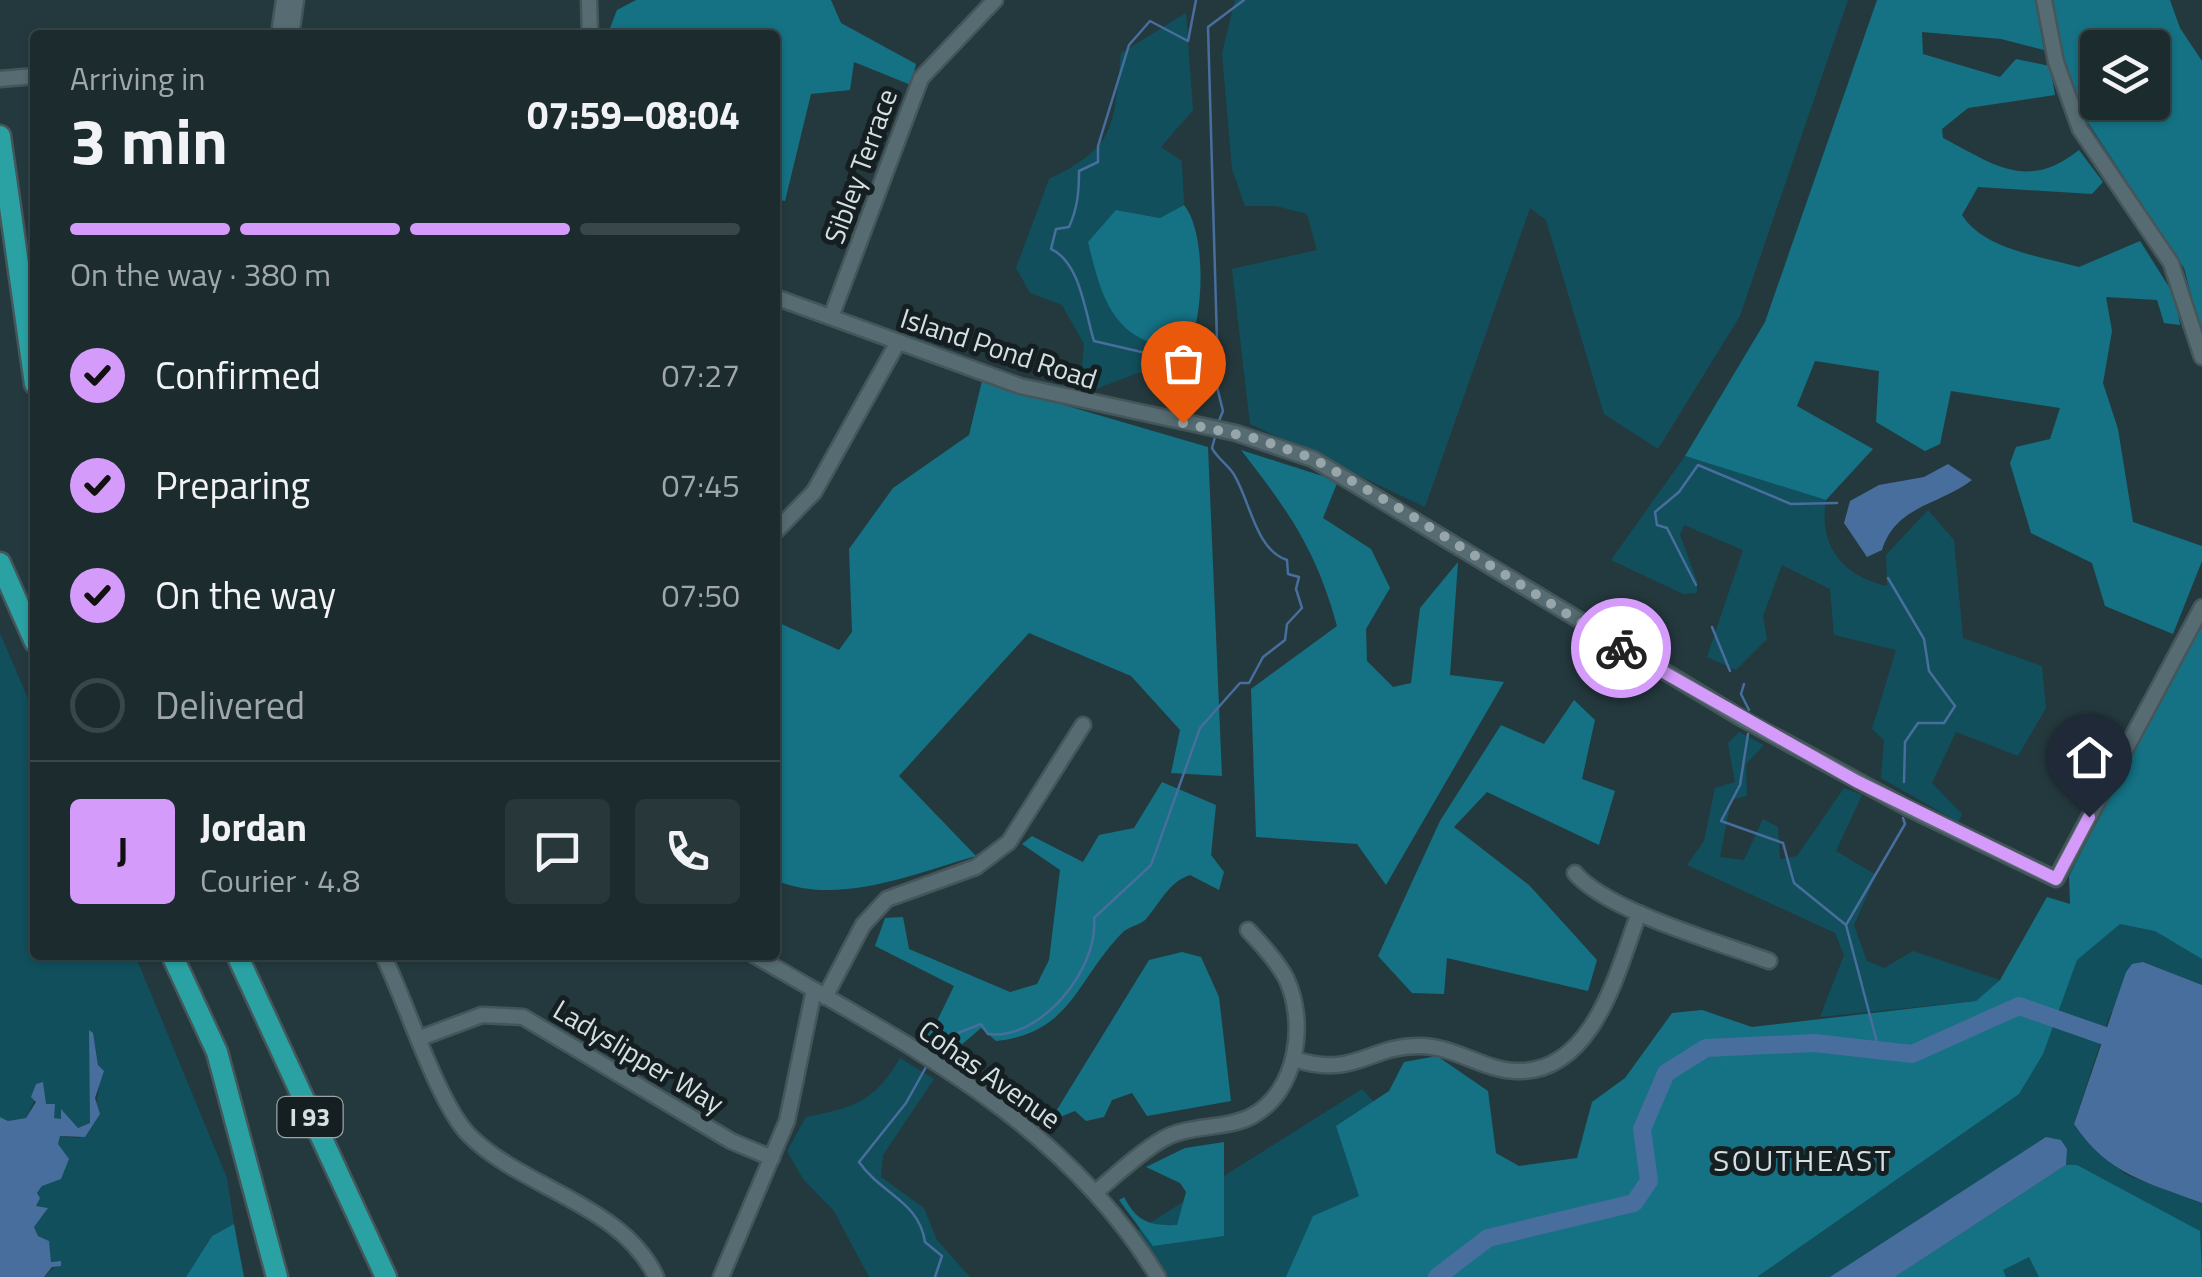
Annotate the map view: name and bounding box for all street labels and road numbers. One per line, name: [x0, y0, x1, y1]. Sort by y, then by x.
street label: Sibley Terrace: [812, 83, 908, 249]
street label: Island Pond Road: [895, 296, 1103, 400]
street label: Ladyslipper Way: [545, 988, 733, 1124]
street label: Cohas Avenue: [910, 1009, 1070, 1139]
road number: I 93: [278, 1097, 342, 1137]

